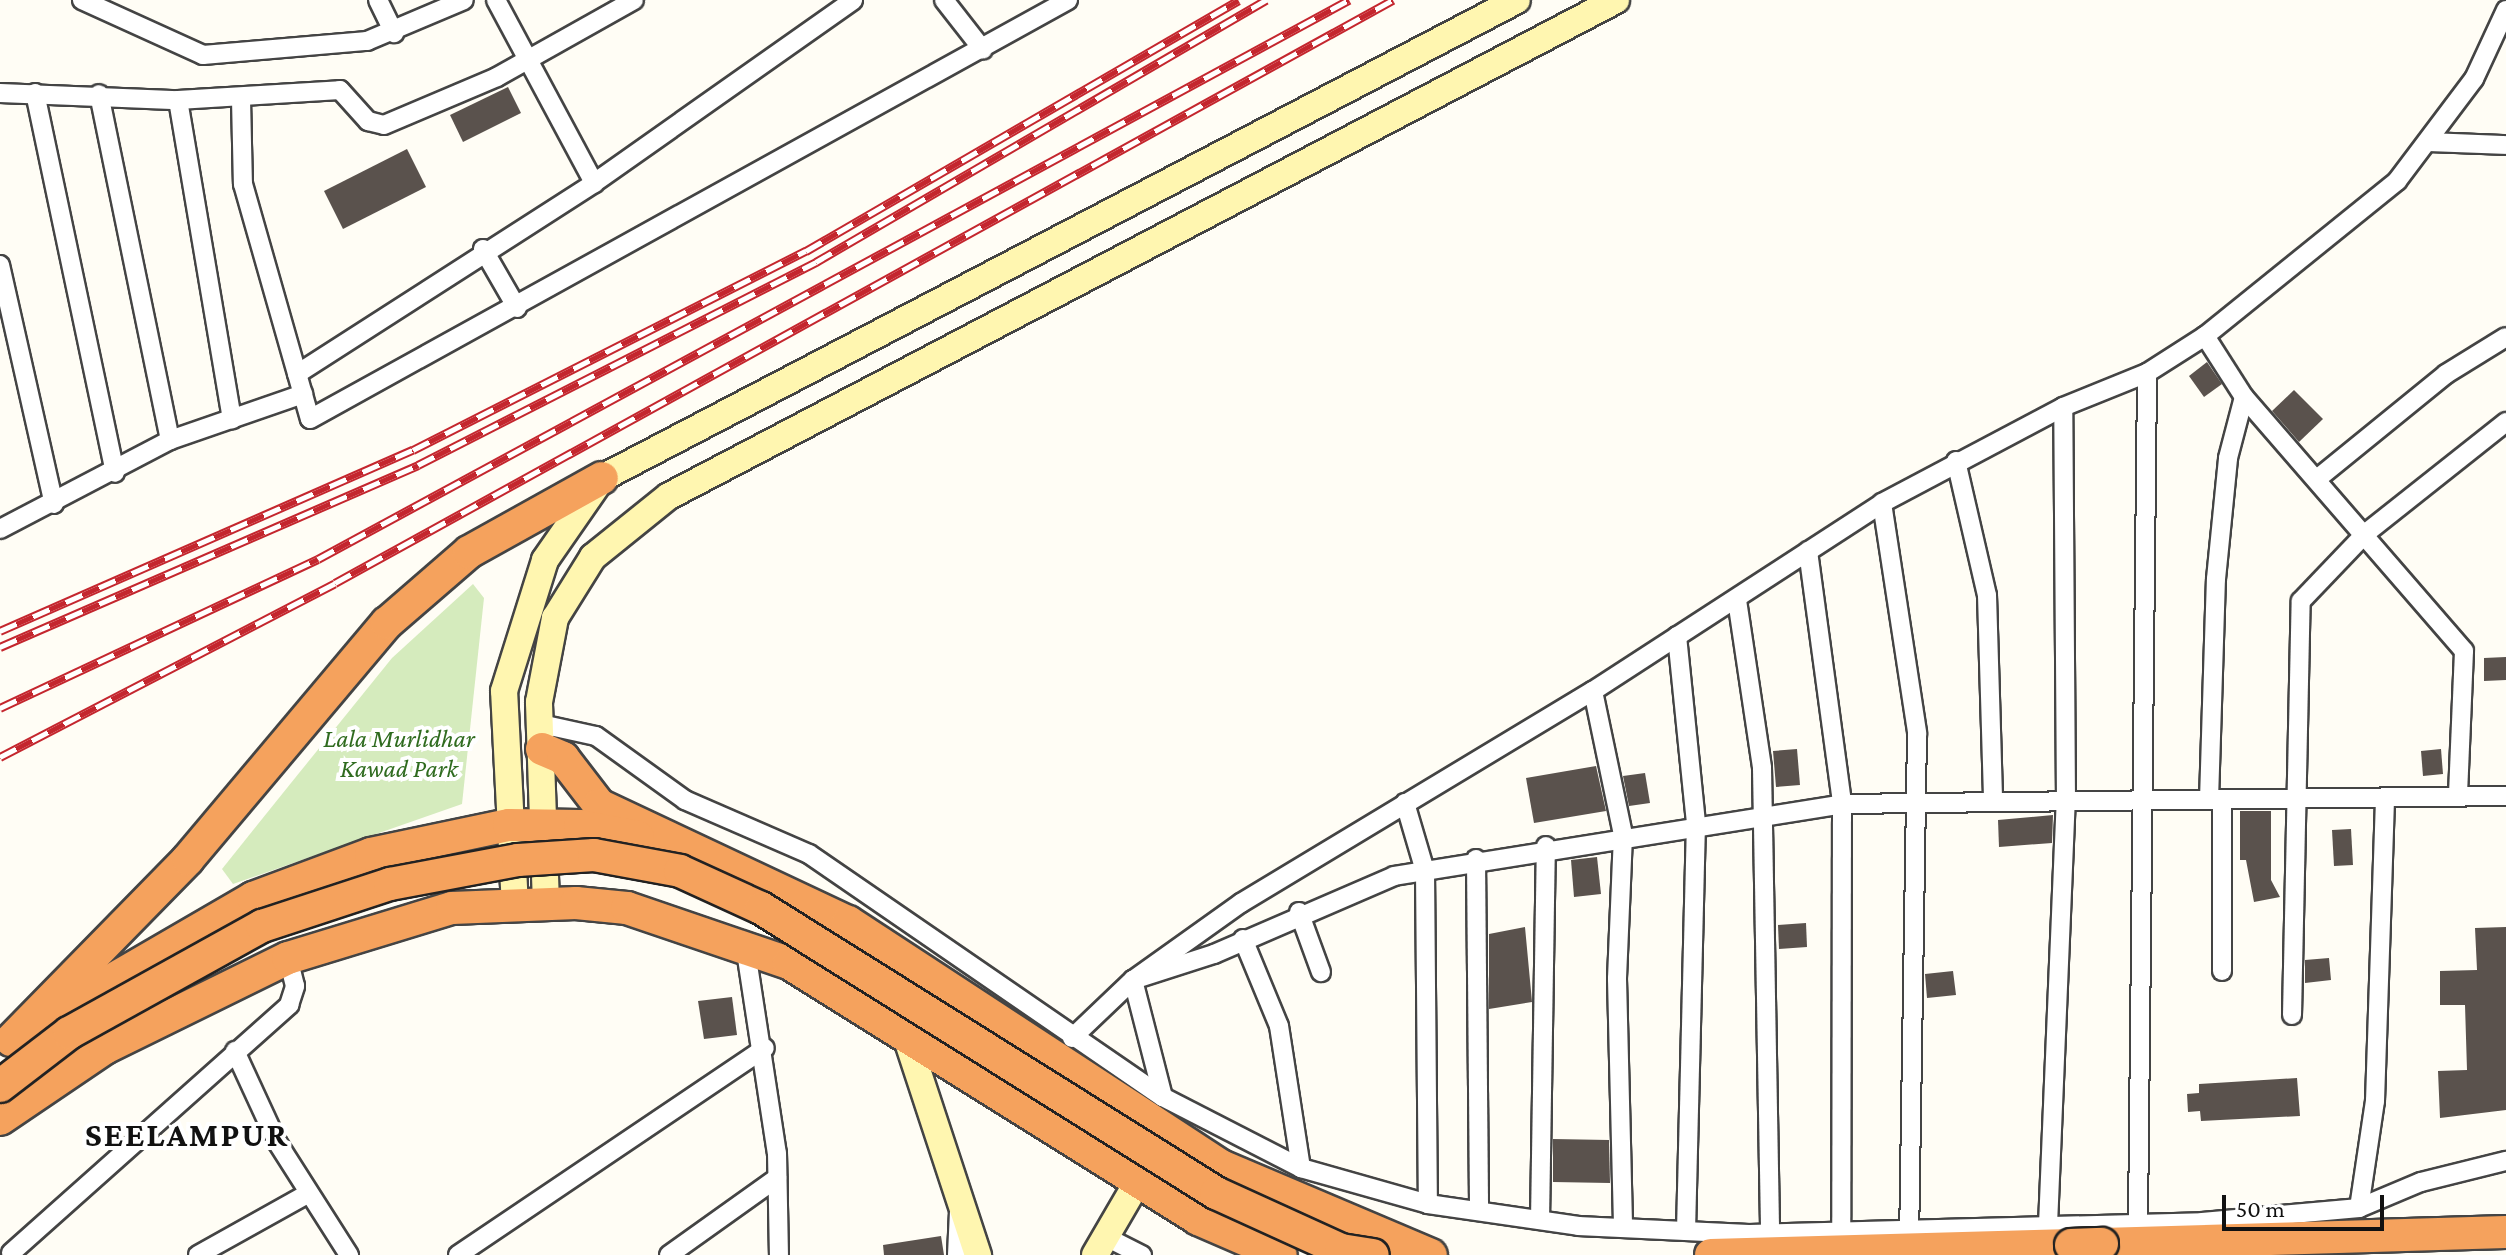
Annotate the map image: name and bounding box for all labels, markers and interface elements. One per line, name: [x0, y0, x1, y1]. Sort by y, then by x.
park label: Lala Murlidhar Kawad Park: [323, 723, 475, 784]
district label: SEELAMPUR: [85, 1115, 289, 1155]
scale bar: [2226, 1179, 2388, 1229]
text: 50 m: [2236, 1195, 2285, 1222]

